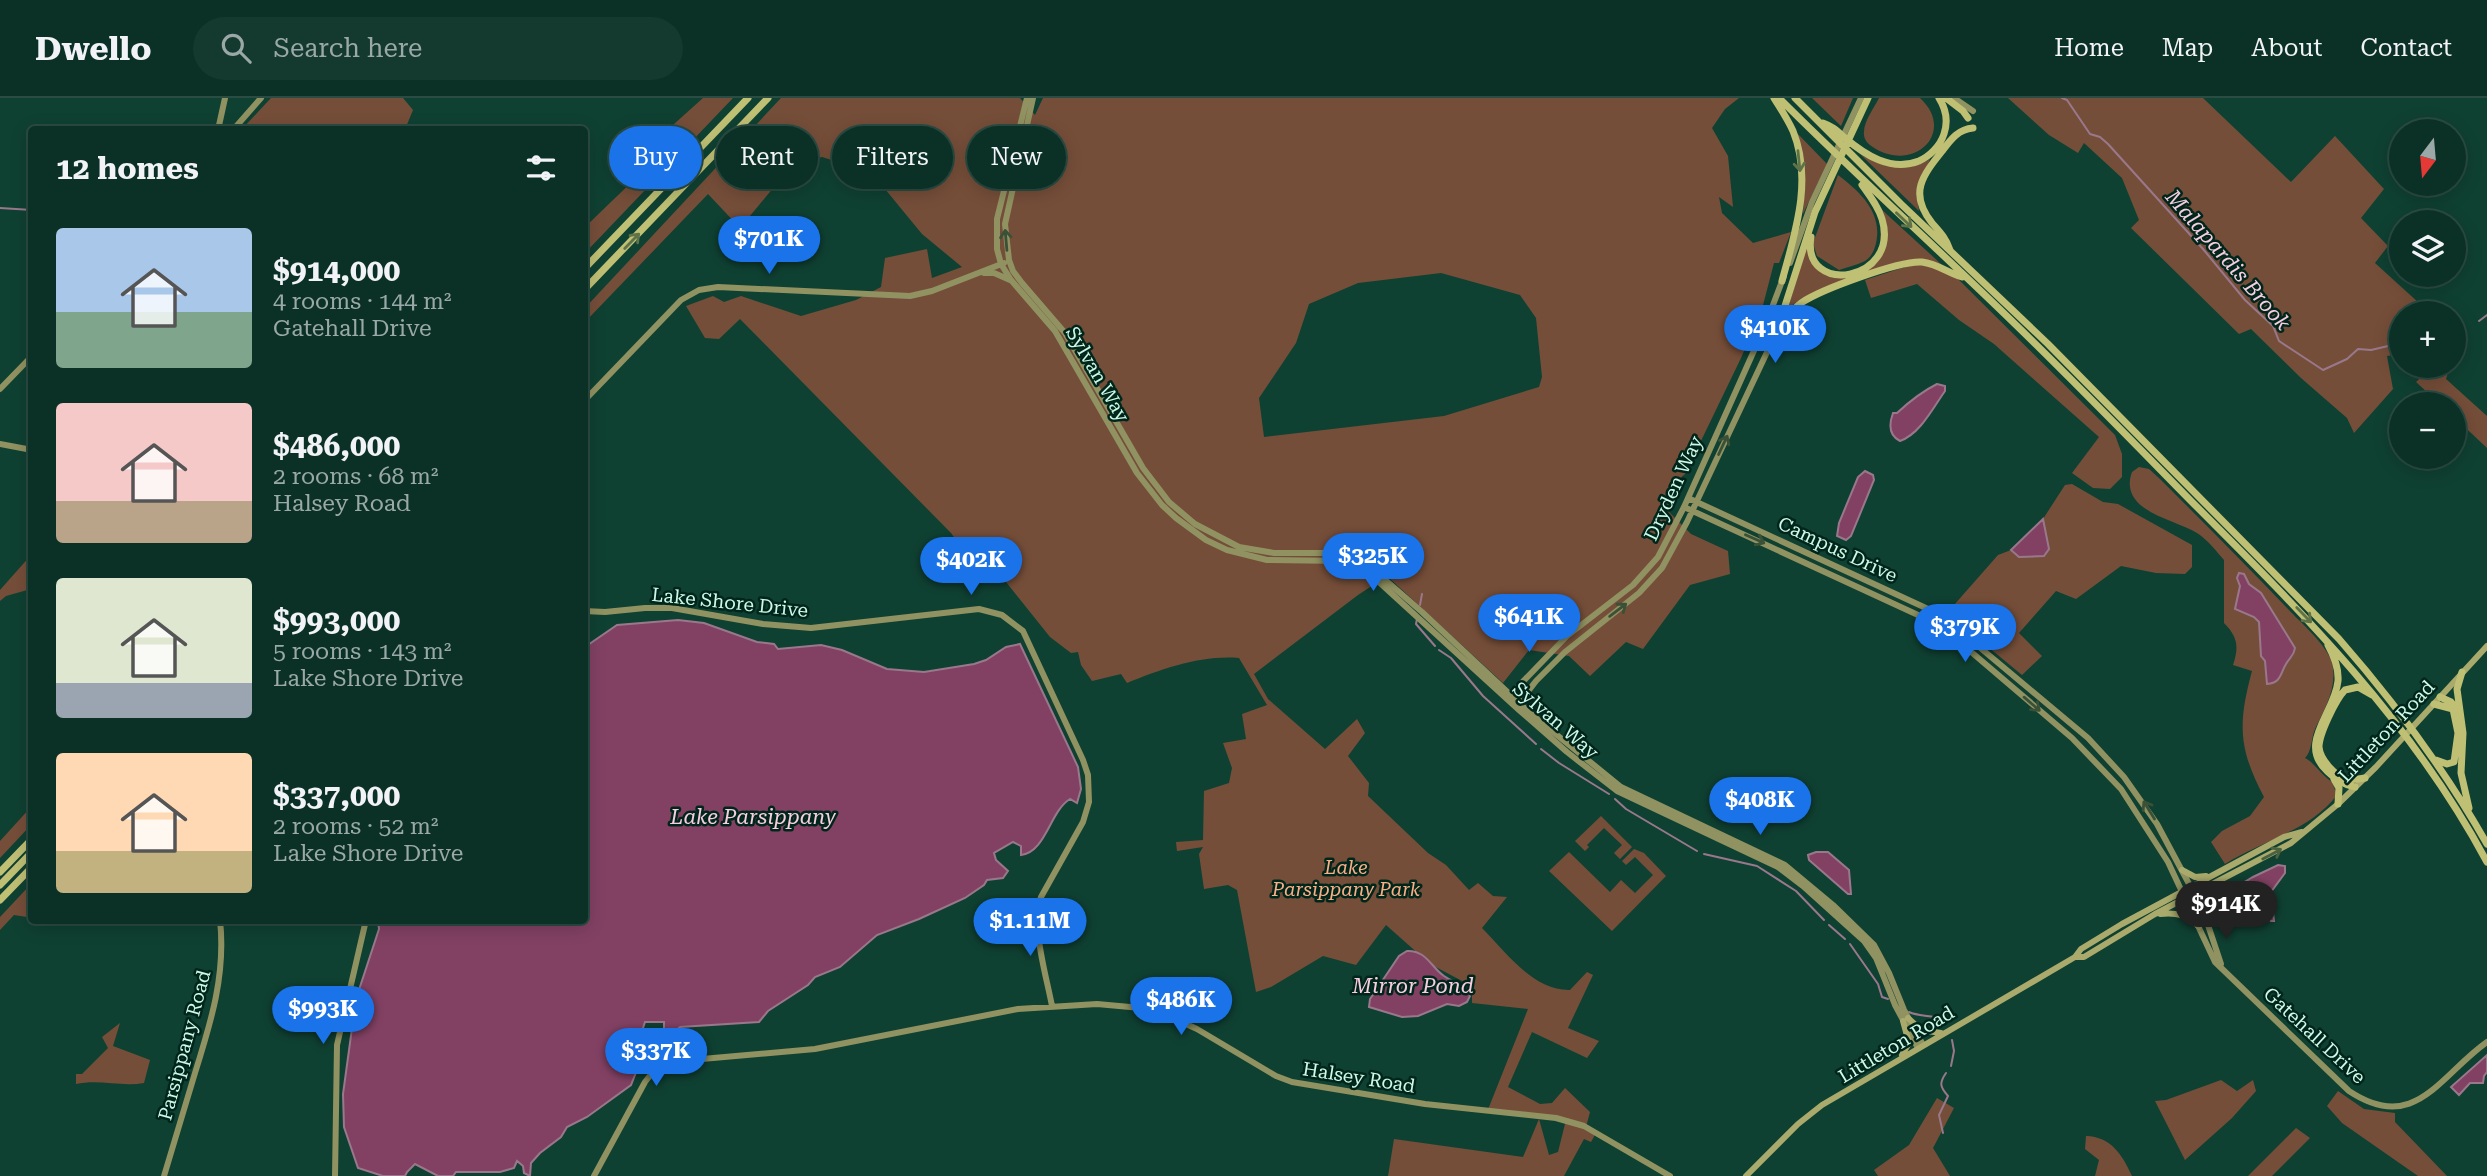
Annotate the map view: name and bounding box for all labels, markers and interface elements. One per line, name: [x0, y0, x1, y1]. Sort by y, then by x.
search box: [193, 17, 683, 80]
text: Dwello: [35, 29, 151, 68]
icon: search: [217, 29, 255, 67]
text: Search here: [273, 33, 422, 63]
text: Home: [2054, 34, 2124, 62]
text: Map: [2162, 34, 2213, 62]
text: About: [2251, 34, 2322, 62]
text: Contact: [2360, 34, 2452, 62]
north arrow: [2389, 119, 2466, 196]
map controls: [2389, 119, 2466, 469]
chip: Buy: [609, 126, 702, 189]
chip: Rent: [716, 126, 818, 189]
chip: Filters: [832, 126, 953, 189]
chip: New: [967, 126, 1066, 189]
icon: filters: [522, 149, 560, 187]
one-way arrow: [1793, 149, 1806, 171]
text: 12 homes: [56, 151, 199, 186]
water label: Malapardis Brook: [2160, 184, 2296, 335]
button: layers: [2389, 210, 2466, 287]
one-way arrow: [1894, 211, 1912, 228]
pin: $701K: [720, 216, 818, 276]
text: $701K: [734, 225, 804, 252]
one-way arrow: [999, 230, 1012, 252]
one-way arrow: [623, 233, 640, 250]
text: $914,000: [273, 253, 400, 288]
icon: home: [112, 256, 196, 340]
text: 4 rooms · 144 m²: [273, 288, 451, 315]
button: +: [2389, 301, 2466, 378]
pin: $410K: [1726, 306, 1824, 365]
text: $410K: [1740, 314, 1810, 341]
text: Gatehall Drive: [273, 315, 432, 342]
street label: Sylvan Way: [1061, 322, 1134, 427]
button: −: [2389, 392, 2466, 469]
text: $486,000: [273, 428, 400, 463]
icon: home: [112, 431, 196, 515]
street label: Dryden Way: [1639, 431, 1708, 544]
one-way arrow: [1716, 435, 1730, 456]
text: 2 rooms · 68 m²: [273, 463, 439, 490]
text: Halsey Road: [273, 490, 411, 517]
street label: Campus Drive: [1774, 512, 1901, 587]
pin: $325K: [1324, 533, 1422, 593]
one-way arrow: [1744, 533, 1765, 546]
pin: $402K: [922, 538, 1020, 597]
text: $325K: [1338, 542, 1408, 569]
text: $402K: [936, 546, 1006, 573]
street label: Lake Shore Drive: [651, 583, 809, 622]
pin: $641K: [1480, 594, 1578, 654]
text: $993,000: [273, 603, 400, 638]
text: $641K: [1494, 603, 1564, 630]
one-way arrow: [1608, 603, 1627, 617]
pin: $379K: [1916, 604, 2014, 664]
icon: home: [112, 606, 196, 690]
one-way arrow: [2295, 606, 2312, 623]
text: $379K: [1930, 613, 2000, 640]
text: 5 rooms · 143 m²: [273, 638, 451, 665]
text: Lake Shore Drive: [273, 665, 463, 692]
street label: Littleton Road: [2333, 676, 2439, 787]
street label: Sylvan Way: [1508, 677, 1604, 764]
one-way arrow: [2023, 696, 2041, 712]
text: $337,000: [273, 778, 400, 813]
pin: $408K: [1711, 778, 1809, 837]
icon: home: [112, 781, 196, 865]
text: $408K: [1725, 786, 1795, 813]
one-way arrow: [2141, 801, 2155, 821]
water label: Lake Parsippany: [669, 805, 836, 829]
text: 2 rooms · 52 m²: [273, 813, 439, 840]
text: Lake Shore Drive: [273, 840, 463, 867]
one-way arrow: [2261, 847, 2281, 861]
park label: Lake Parsippany Park: [1271, 856, 1421, 901]
pin: $914K: [2177, 882, 2275, 941]
text: $914K: [2191, 890, 2261, 917]
pin: $1.11M: [973, 898, 1087, 958]
text: $1.11M: [990, 907, 1070, 934]
street label: Parsippany Road: [153, 967, 216, 1123]
water label: Mirror Pond: [1351, 974, 1474, 998]
pin: $486K: [1132, 978, 1230, 1037]
street label: Gatehall Drive: [2259, 982, 2370, 1088]
pin: $993K: [274, 986, 372, 1046]
text: $486K: [1146, 986, 1216, 1013]
text: $993K: [288, 995, 358, 1022]
street label: Littleton Road: [1834, 1001, 1958, 1088]
pin: $337K: [607, 1028, 705, 1088]
text: $337K: [621, 1037, 691, 1064]
street label: Halsey Road: [1301, 1057, 1417, 1098]

